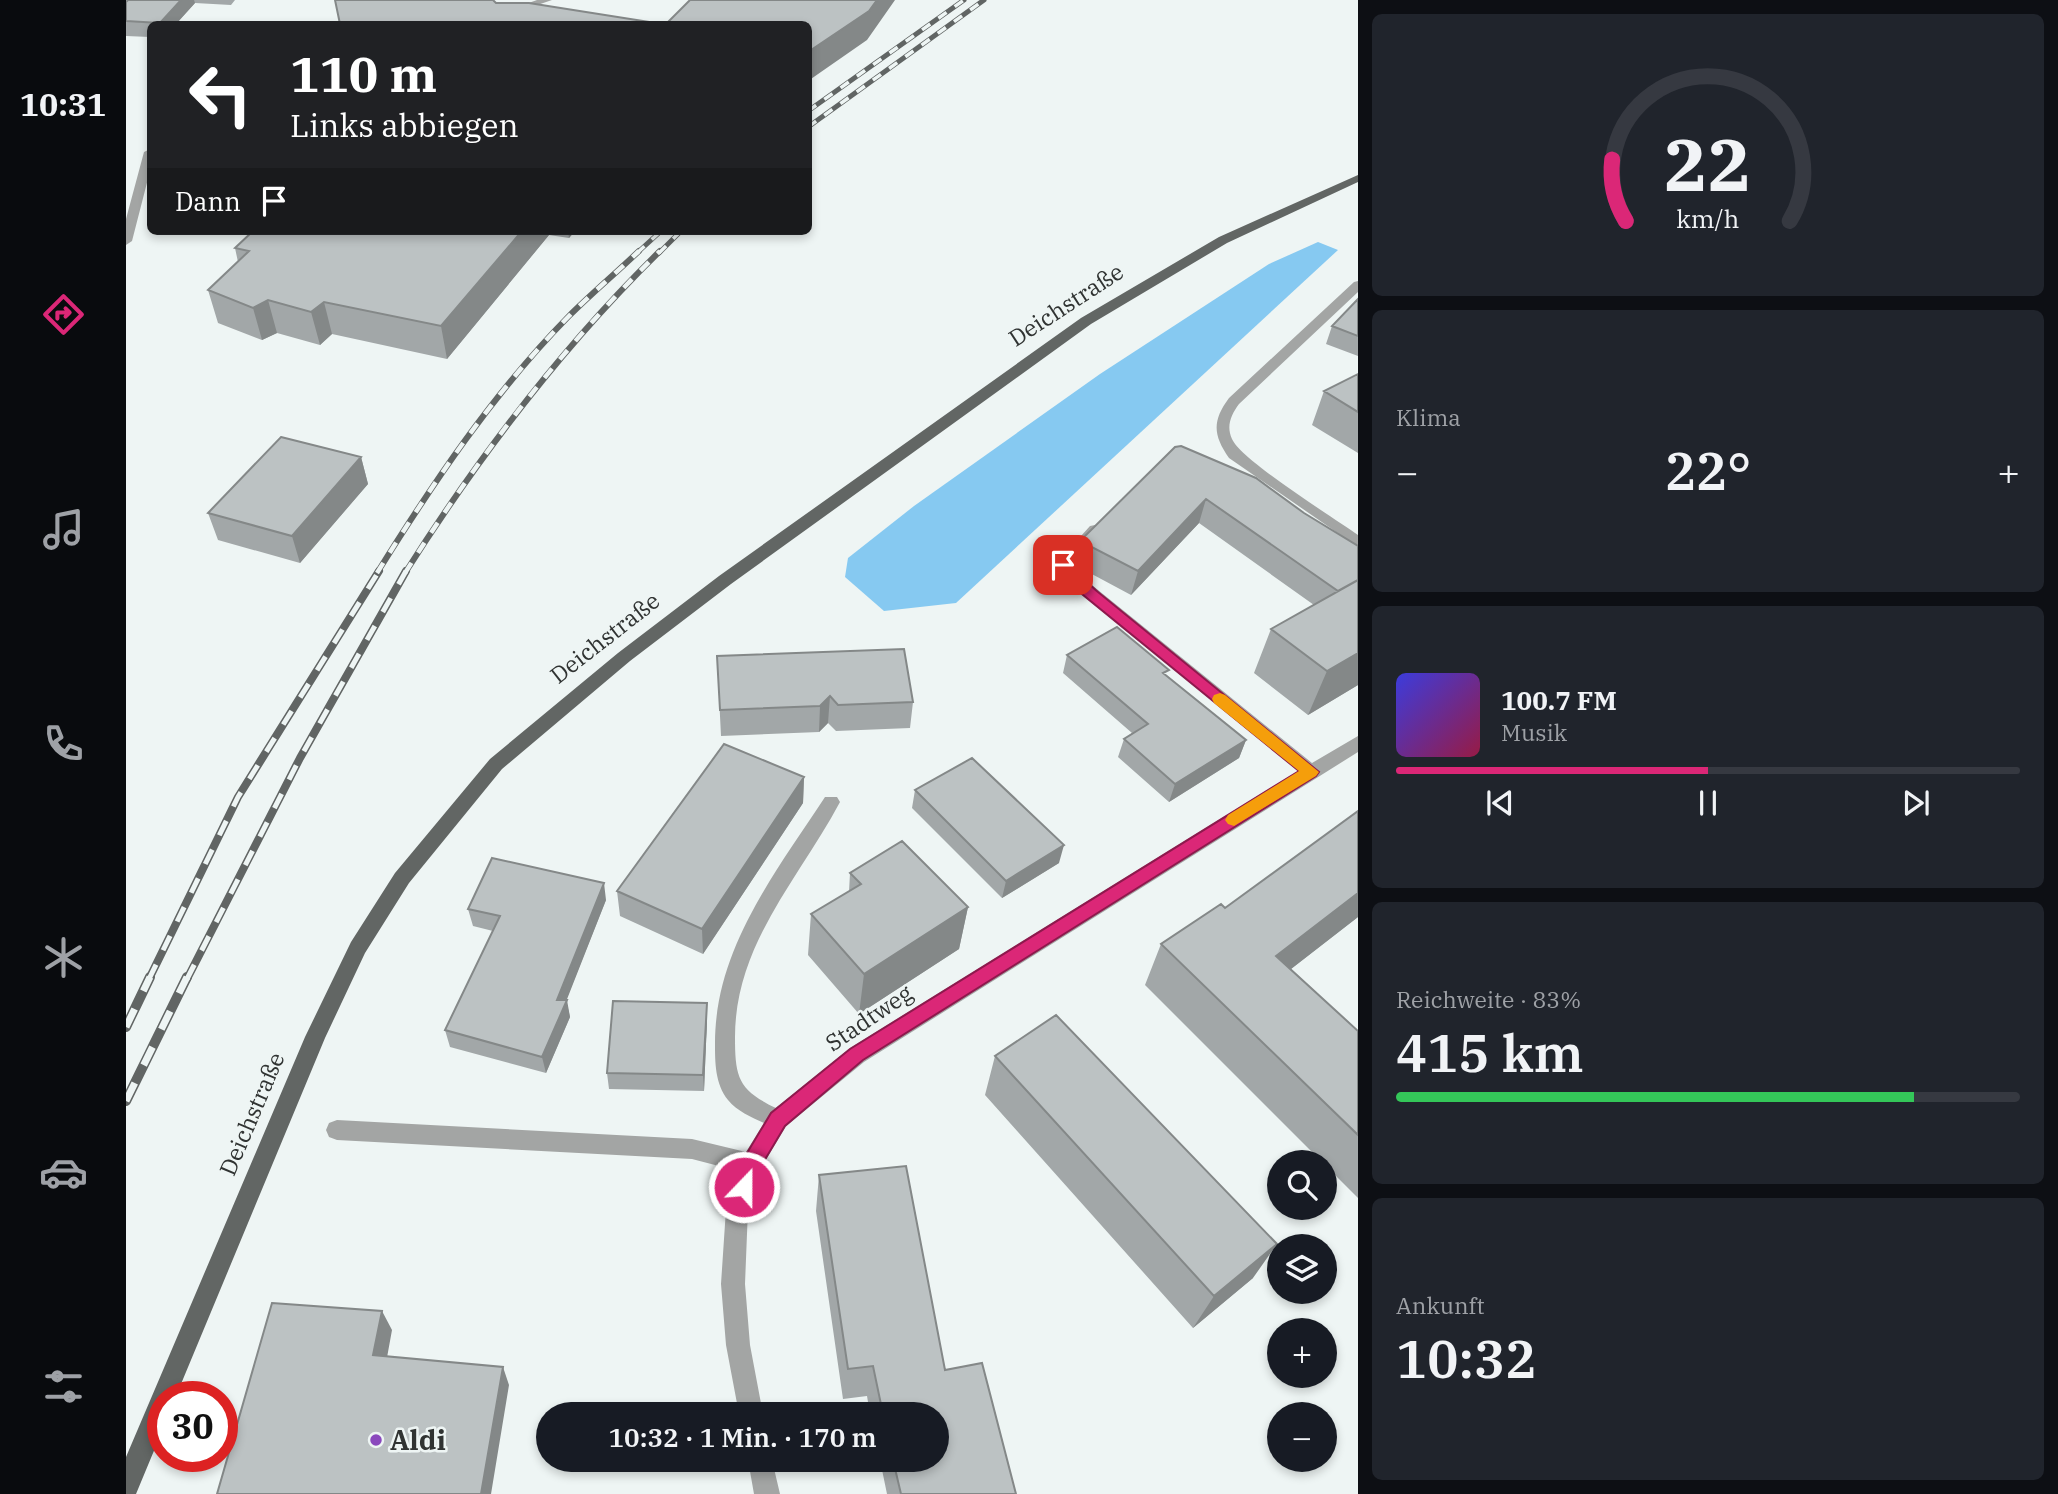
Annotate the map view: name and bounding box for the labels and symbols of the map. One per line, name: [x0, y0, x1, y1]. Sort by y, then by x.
street label: Deichstraße: [1002, 256, 1129, 352]
pin: [1033, 535, 1093, 595]
street label: Deichstraße: [544, 585, 665, 689]
street label: Stadtweg: [819, 977, 918, 1057]
street label: Deichstraße: [212, 1047, 290, 1180]
position arrow: [707, 1150, 781, 1224]
speed limit sign: 30: [147, 1381, 238, 1472]
place label: Aldi: [390, 1421, 446, 1458]
marker: Aldi: [368, 1432, 384, 1448]

